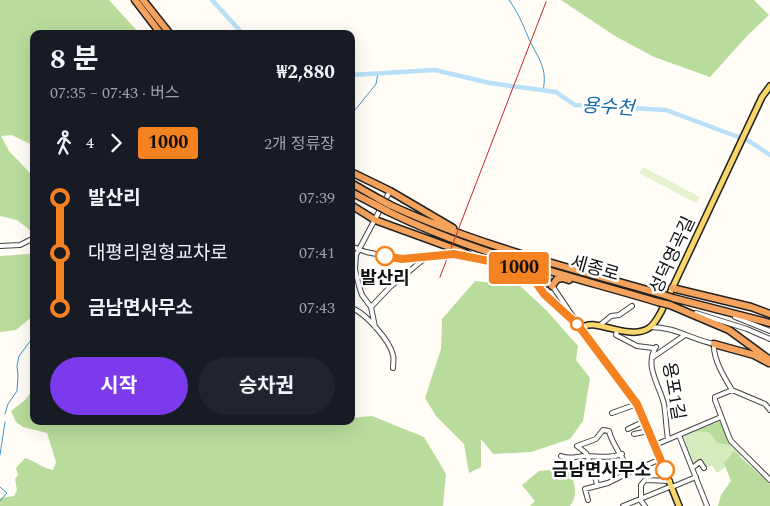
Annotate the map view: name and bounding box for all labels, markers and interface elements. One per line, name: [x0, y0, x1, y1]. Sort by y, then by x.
text: 8 분: [50, 38, 98, 81]
text: ₩2,880: [277, 58, 335, 87]
text: 07:35 – 07:43 · 버스: [50, 81, 179, 105]
water label: 용수천: [581, 91, 637, 124]
icon: walk: [50, 129, 78, 157]
icon: forward: [102, 129, 130, 157]
text: 1000: [148, 129, 188, 156]
text: 4: [86, 131, 94, 155]
text: 2개 정류장: [264, 132, 335, 156]
text: 발산리: [88, 184, 140, 213]
text: 07:39: [299, 186, 335, 210]
street label: 성덕영곡길: [643, 212, 702, 298]
text: 대평리원형교차로: [88, 239, 228, 268]
text: 07:41: [299, 241, 335, 265]
marker: 발산리: [375, 246, 395, 266]
street label: 세종로: [567, 249, 622, 288]
line badge: 1000: [484, 252, 554, 284]
text: 1000: [499, 254, 539, 281]
place label: 발산리: [360, 265, 410, 292]
text: 금남면사무소: [88, 294, 193, 323]
text: 07:43: [299, 296, 335, 320]
unlabelled marker: [570, 317, 584, 331]
button: 시작: [50, 357, 188, 415]
button: 승차권: [198, 357, 335, 415]
street label: 용포1길: [655, 360, 692, 422]
place label: 금남면사무소: [552, 457, 651, 484]
marker: 금남면사무소: [655, 460, 675, 480]

